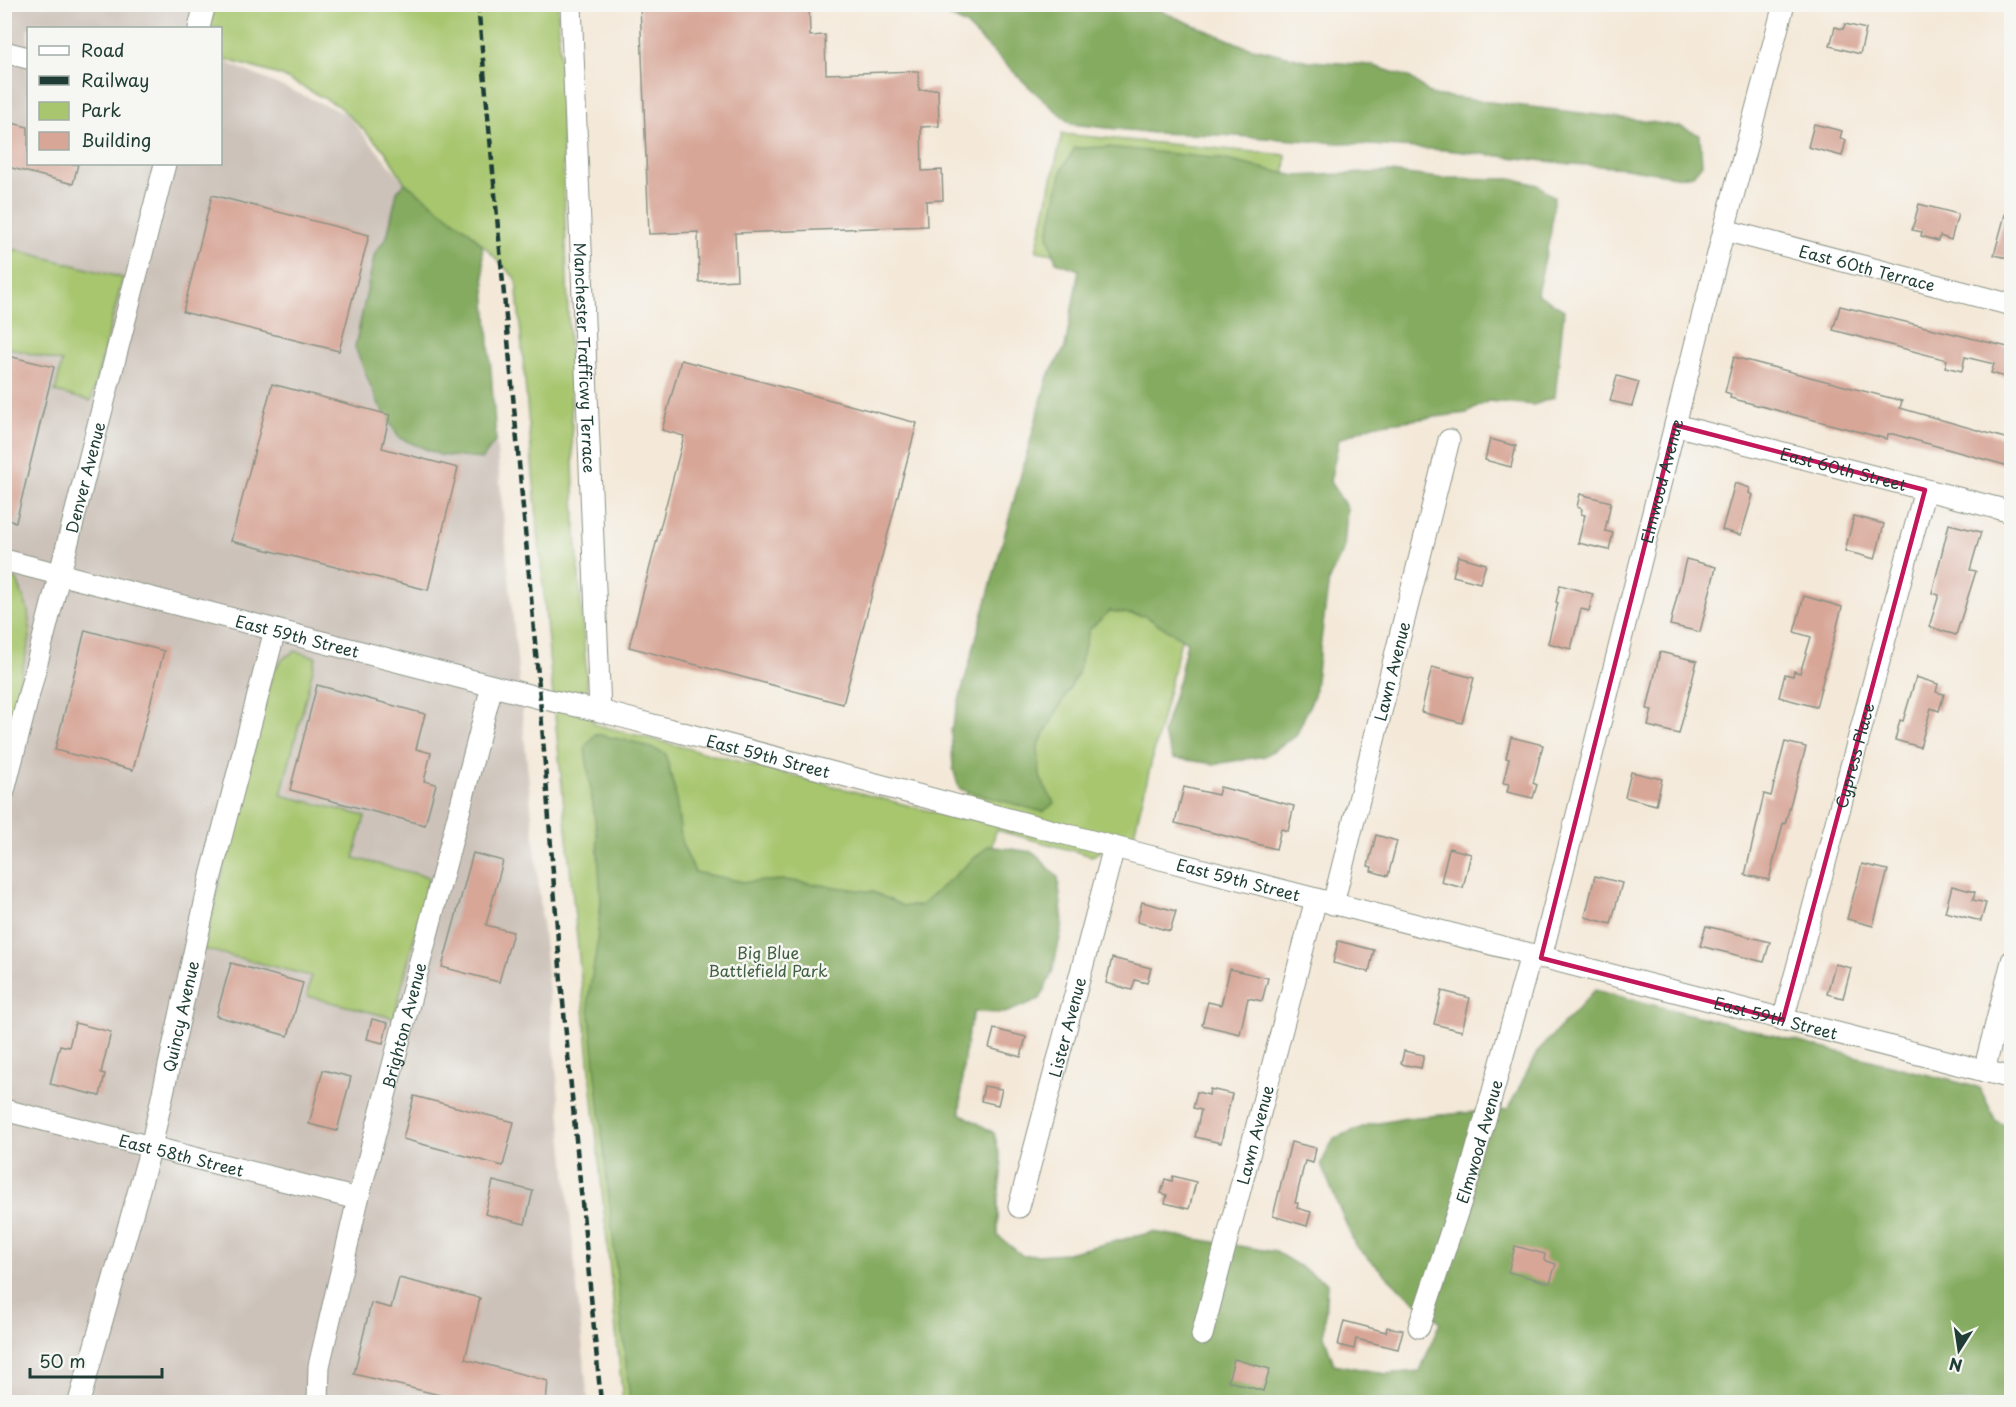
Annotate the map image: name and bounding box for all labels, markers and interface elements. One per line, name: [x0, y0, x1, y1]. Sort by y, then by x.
legend: [27, 27, 222, 165]
text: Road: [81, 36, 125, 63]
text: Railway: [81, 66, 149, 93]
text: Park: [81, 96, 121, 123]
text: Building: [81, 126, 151, 153]
street label: East 60th Terrace: [1797, 238, 1938, 297]
street label: Manchester Trafficwy Terrace: [569, 242, 602, 473]
street label: Elmwood Avenue: [1634, 416, 1688, 546]
street label: Denver Avenue: [59, 419, 110, 535]
street label: East 60th Street: [1778, 441, 1910, 496]
street label: East 59th Street: [233, 608, 362, 663]
street label: Lawn Avenue: [1367, 619, 1415, 723]
street label: Cypress Place: [1828, 700, 1880, 811]
street label: East 59th Street: [704, 728, 833, 783]
street label: East 59th Street: [1174, 852, 1303, 907]
park label: Big Blue Battlefield Park: [708, 940, 828, 982]
street label: Quincy Avenue: [156, 958, 204, 1074]
street label: Brighton Avenue: [375, 959, 431, 1091]
street label: Lister Avenue: [1042, 974, 1091, 1080]
street label: East 59th Street: [1711, 990, 1841, 1045]
street label: Elmwood Avenue: [1449, 1077, 1508, 1206]
street label: Lawn Avenue: [1230, 1082, 1279, 1187]
street label: East 58th Street: [117, 1127, 247, 1182]
north arrow: [1929, 1320, 1989, 1380]
scale bar: [30, 1341, 162, 1379]
text: 50 m: [39, 1347, 86, 1374]
text: N: [1947, 1353, 1964, 1379]

